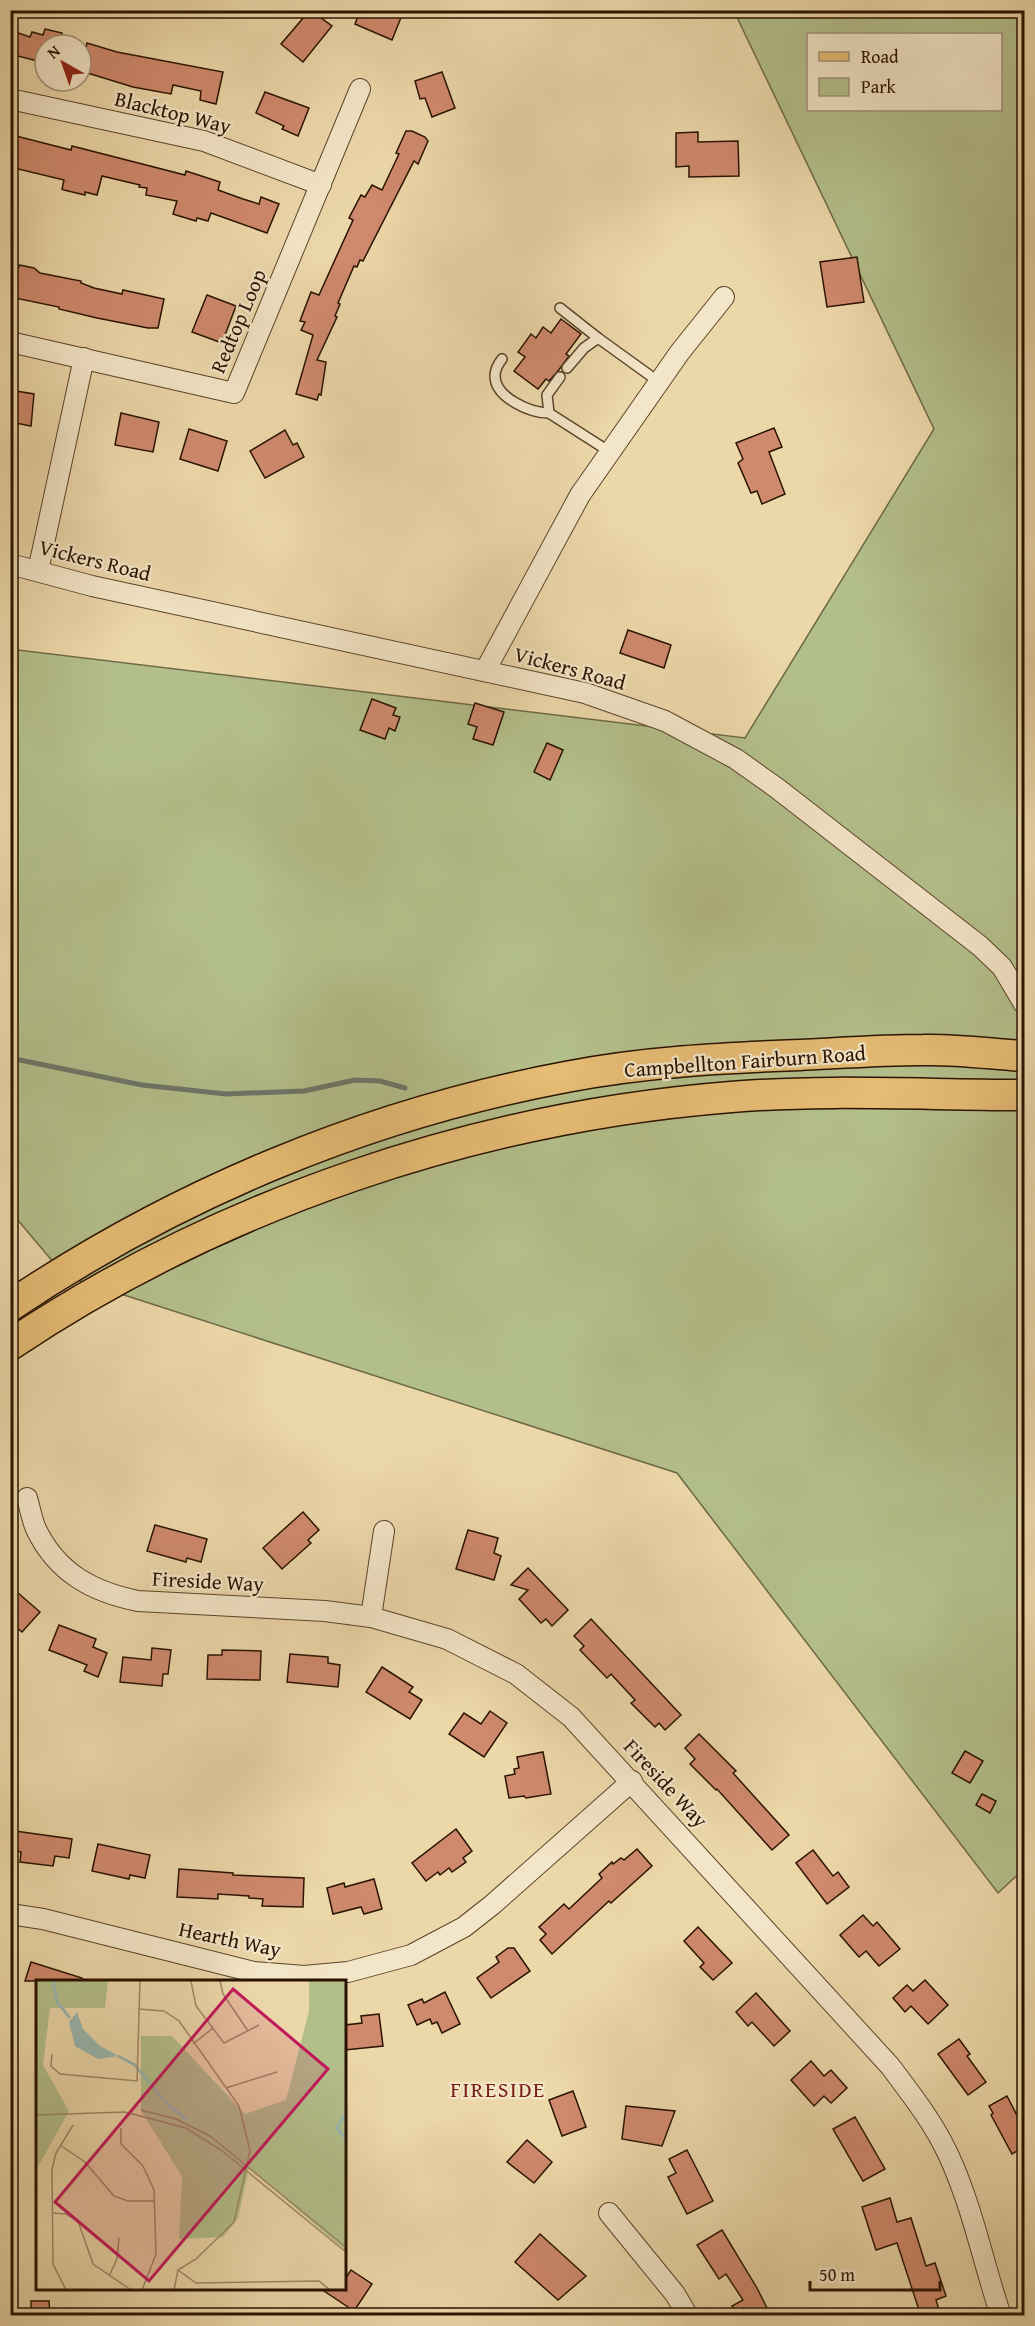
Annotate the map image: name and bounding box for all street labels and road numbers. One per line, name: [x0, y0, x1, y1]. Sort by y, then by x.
street label: Blacktop Way: [112, 83, 235, 142]
street label: Redtop Loop: [202, 264, 274, 378]
street label: Vickers Road: [36, 531, 155, 589]
street label: Vickers Road: [511, 638, 630, 698]
street label: Campbellton Fairburn Road: [623, 1037, 868, 1085]
street label: Fireside Way: [151, 1563, 265, 1599]
street label: Fireside Way: [617, 1732, 716, 1835]
street label: Hearth Way: [176, 1913, 284, 1965]

